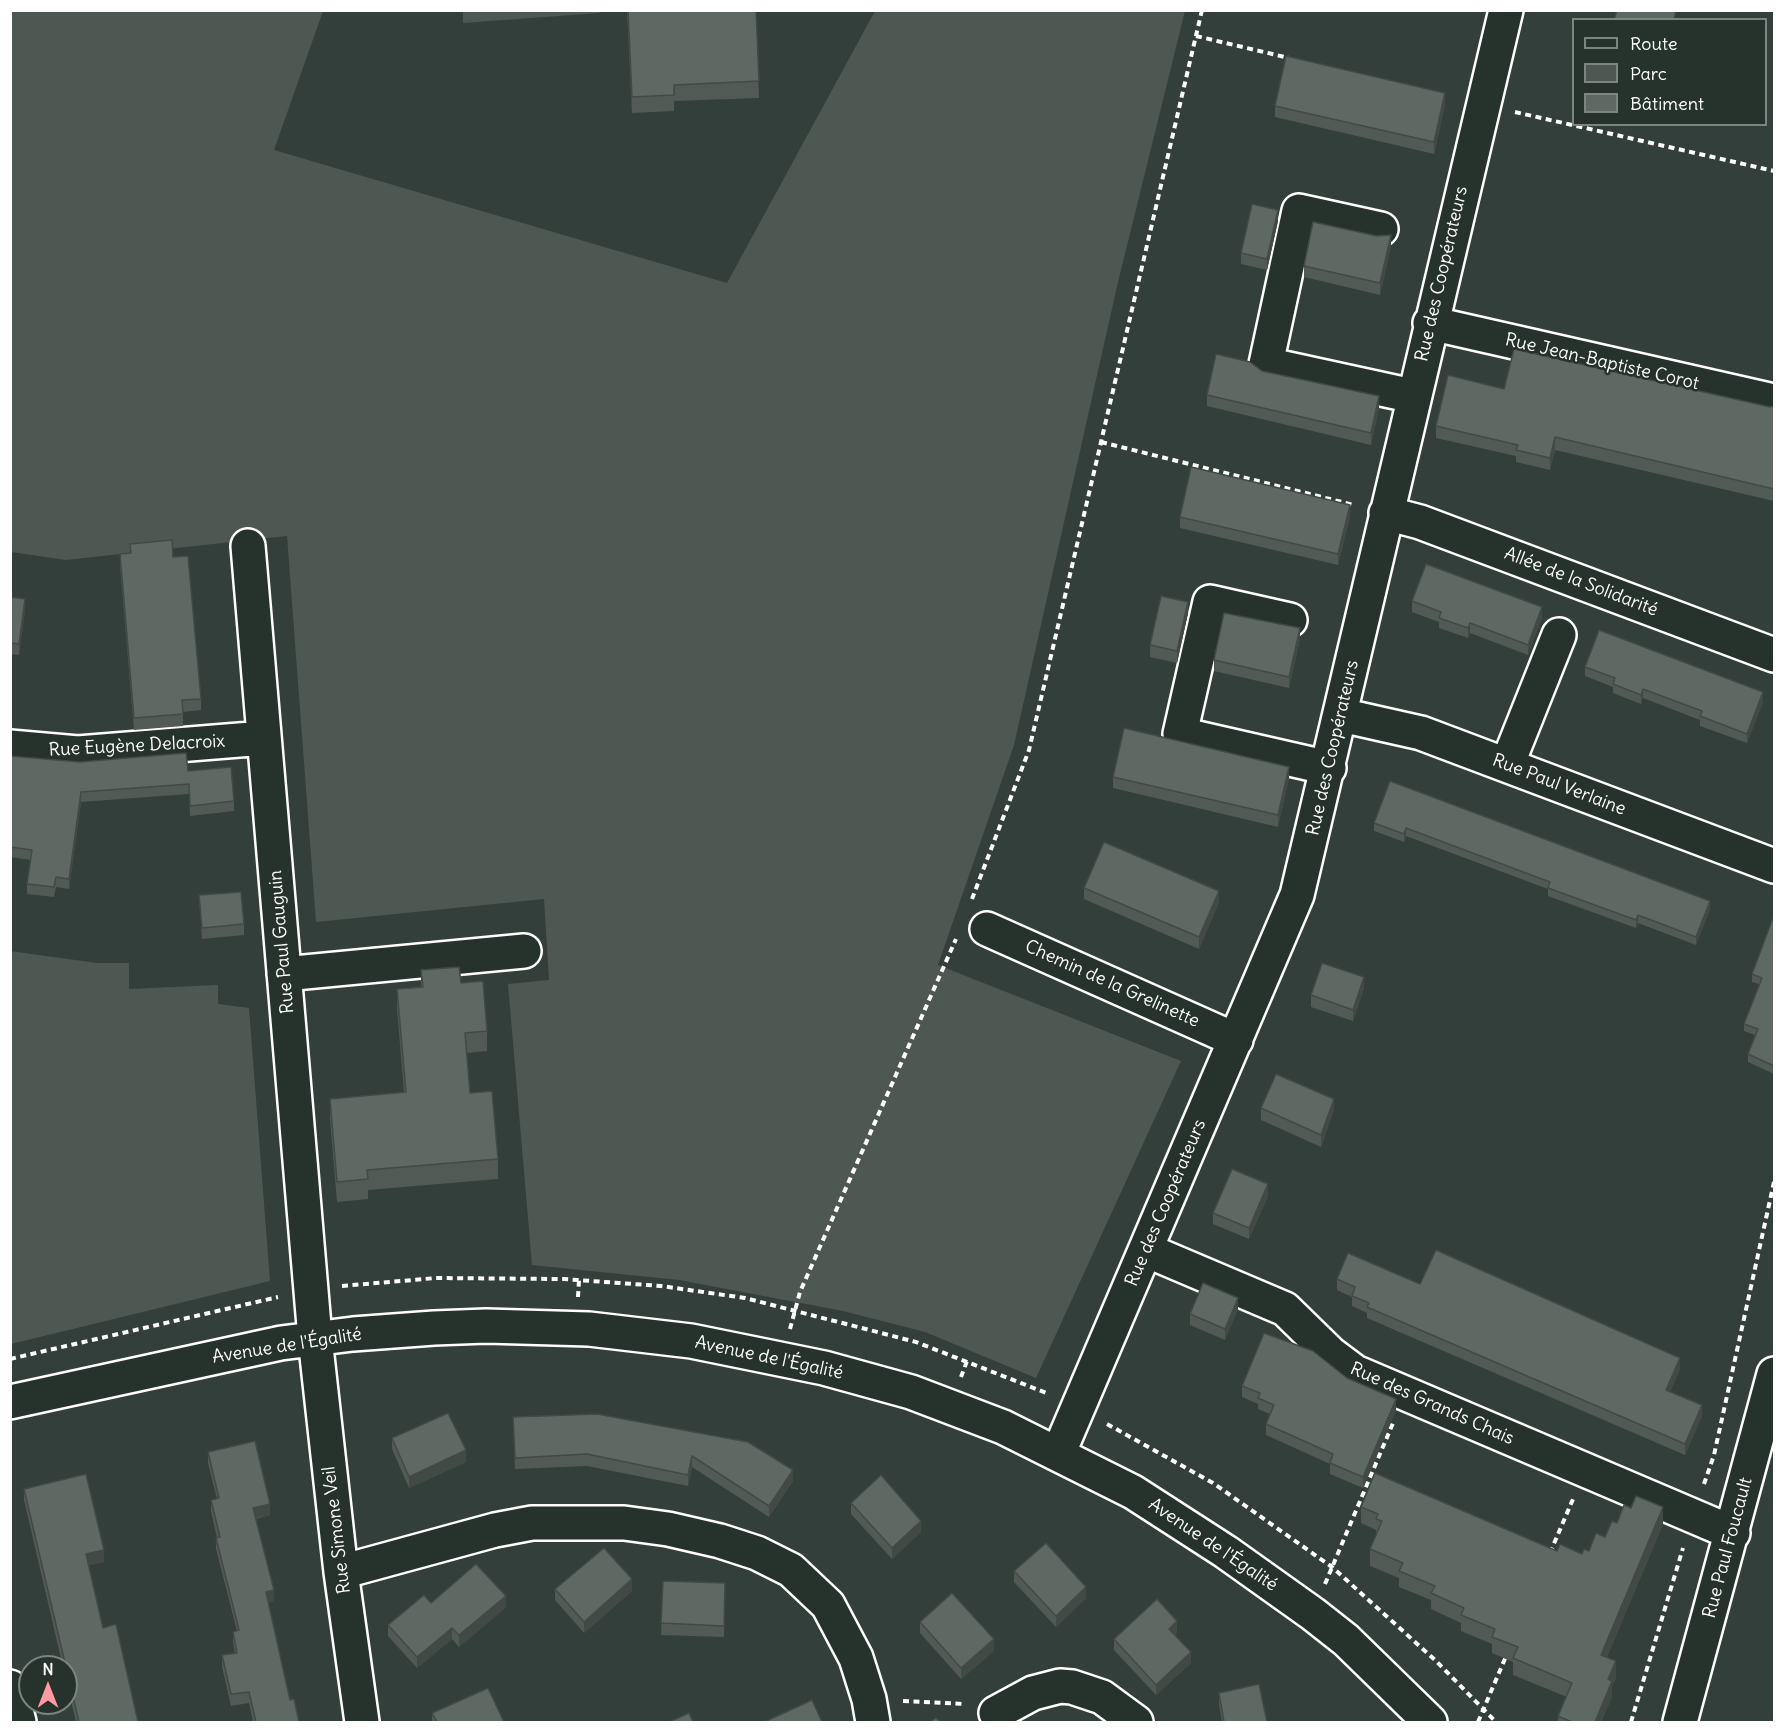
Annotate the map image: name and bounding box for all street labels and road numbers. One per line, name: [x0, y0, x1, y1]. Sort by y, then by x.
street label: Rue des Coopérateurs: [1411, 184, 1473, 364]
street label: Rue Jean-Baptiste Corot: [1503, 329, 1701, 395]
street label: Allée de la Solidarité: [1501, 543, 1661, 621]
street label: Rue des Coopérateurs: [1302, 658, 1364, 838]
street label: Rue Eugène Delacroix: [48, 731, 226, 761]
street label: Rue Paul Verlaine: [1489, 750, 1629, 820]
street label: Rue Paul Gauguin: [265, 869, 299, 1015]
street label: Chemin de la Grelinette: [1021, 936, 1203, 1032]
street label: Rue des Coopérateurs: [1121, 1116, 1211, 1290]
street label: Avenue de l'Égalité: [211, 1324, 363, 1368]
street label: Avenue de l'Égalité: [693, 1332, 845, 1384]
street label: Rue des Grands Chais: [1347, 1358, 1517, 1450]
street label: Rue Simone Veil: [318, 1465, 356, 1595]
street label: Rue Paul Foucault: [1699, 1475, 1757, 1621]
street label: Avenue de l'Égalité: [1144, 1494, 1282, 1596]

